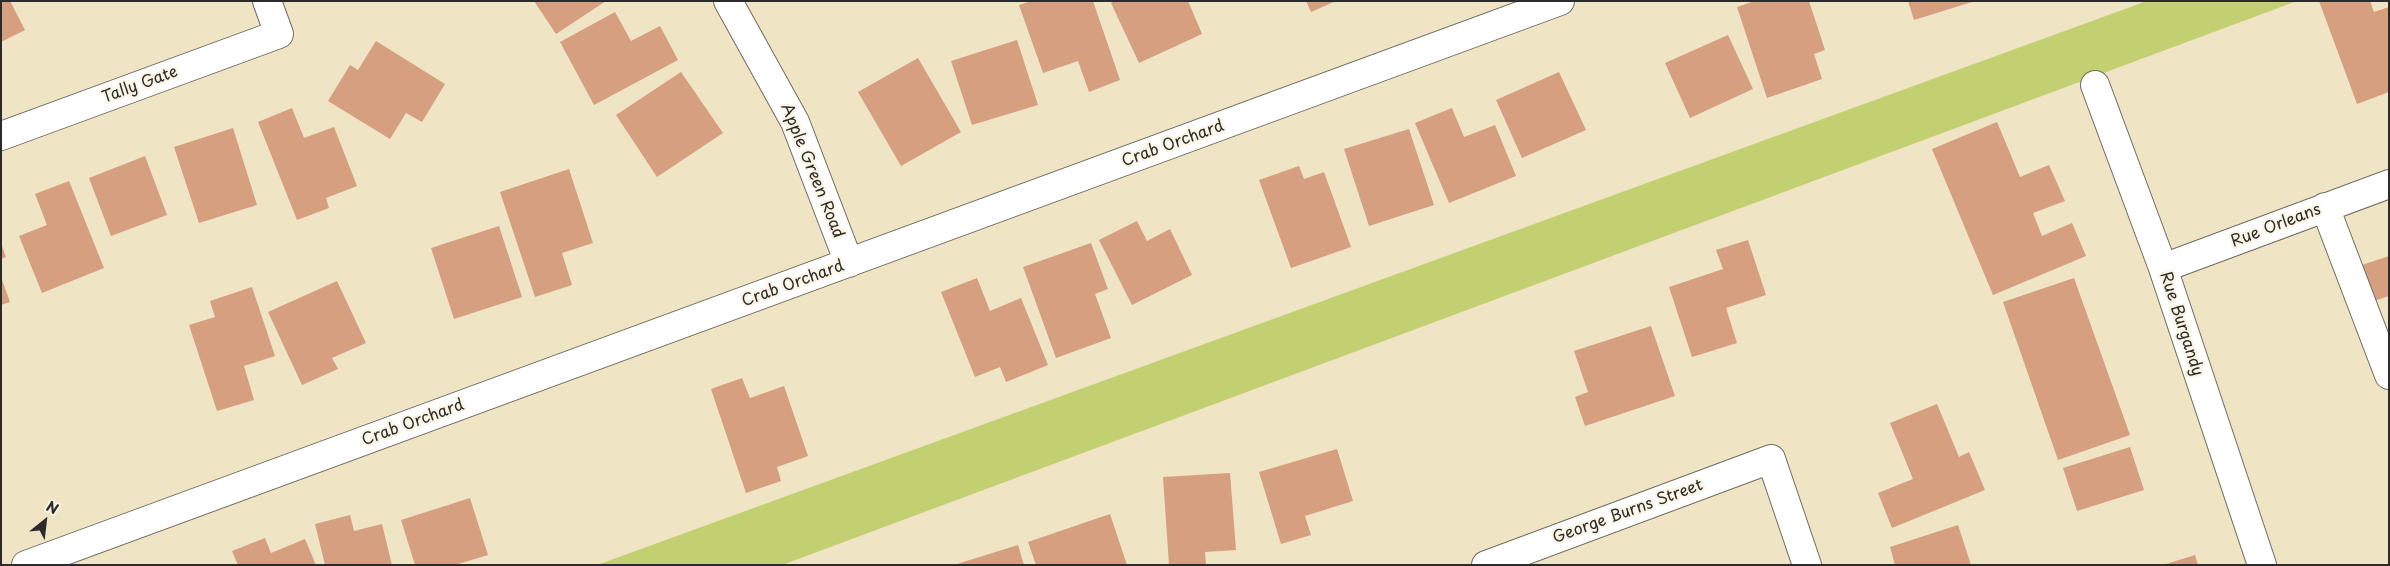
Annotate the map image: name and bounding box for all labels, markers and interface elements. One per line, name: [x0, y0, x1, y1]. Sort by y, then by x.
street label: Tally Gate: [99, 62, 181, 108]
street label: Apple Green Road: [776, 101, 848, 241]
street label: Crab Orchard: [1119, 117, 1227, 171]
street label: Rue Orleans: [2228, 200, 2324, 252]
street label: Crab Orchard: [739, 257, 847, 311]
street label: Rue Burgandy: [2155, 269, 2207, 379]
street label: Crab Orchard: [359, 396, 467, 450]
street label: George Burns Street: [1550, 476, 1706, 548]
north arrow: [20, 496, 70, 546]
text: N: [43, 496, 62, 519]

